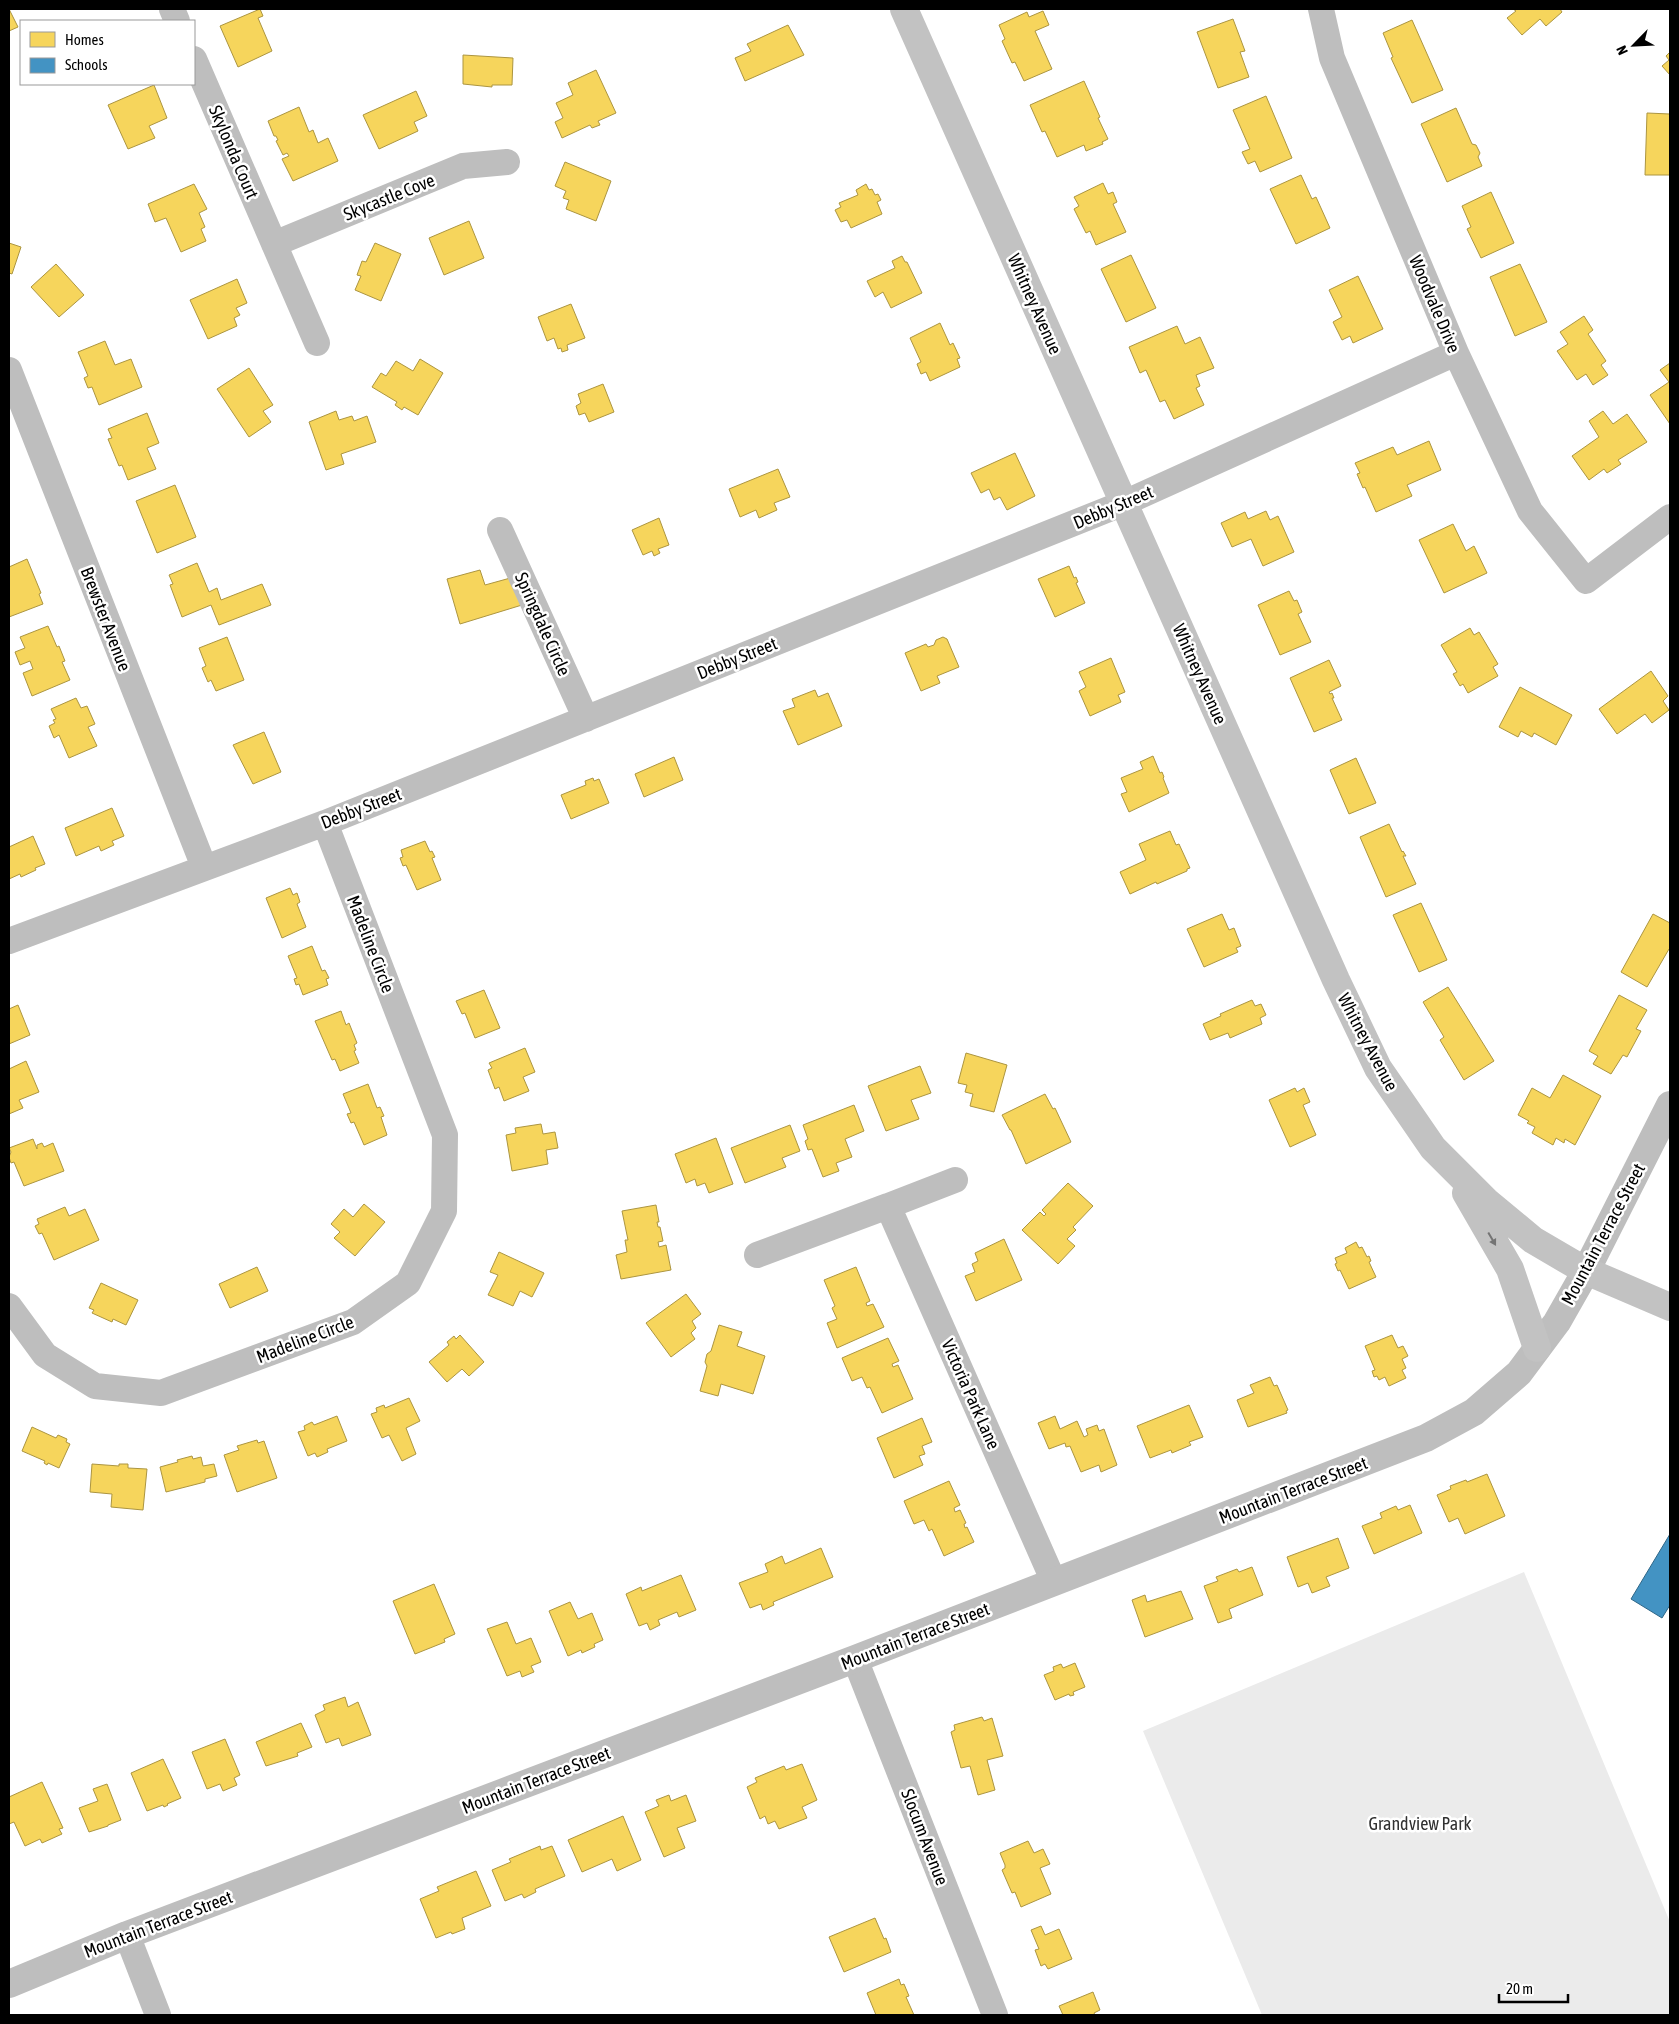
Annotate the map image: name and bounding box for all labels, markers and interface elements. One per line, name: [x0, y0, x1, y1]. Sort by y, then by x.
legend: [20, 20, 195, 85]
north arrow: [1609, 20, 1659, 70]
text: Homes: [65, 31, 104, 48]
text: N: [1613, 43, 1631, 57]
text: Schools: [65, 56, 108, 73]
street label: Skylonda Court: [205, 102, 263, 202]
street label: Skycastle Cove: [340, 169, 438, 225]
street label: Whitney Avenue: [1004, 251, 1066, 357]
street label: Woodvale Drive: [1405, 252, 1465, 356]
street label: Debby Street: [1070, 481, 1156, 533]
street label: Brewster Avenue: [77, 564, 135, 674]
street label: Springdale Circle: [511, 569, 575, 679]
street label: Whitney Avenue: [1169, 621, 1231, 727]
street label: Debby Street: [694, 632, 780, 684]
street label: Debby Street: [318, 783, 404, 833]
street label: Madeline Circle: [343, 892, 399, 996]
street label: Whitney Avenue: [1333, 990, 1403, 1094]
street label: Mountain Terrace Street: [1557, 1160, 1649, 1308]
one-way arrow: [1488, 1232, 1497, 1245]
street label: Madeline Circle: [253, 1311, 357, 1367]
street label: Victoria Park Lane: [937, 1336, 1005, 1452]
street label: Mountain Terrace Street: [1216, 1452, 1370, 1528]
street label: Mountain Terrace Street: [838, 1598, 992, 1674]
street label: Mountain Terrace Street: [459, 1742, 613, 1818]
street label: Slocum Avenue: [897, 1786, 953, 1888]
park label: Grandview Park: [1369, 1813, 1472, 1834]
street label: Mountain Terrace Street: [81, 1886, 235, 1962]
scale bar: [1499, 1972, 1568, 2004]
text: 20 m: [1506, 1980, 1533, 1997]

